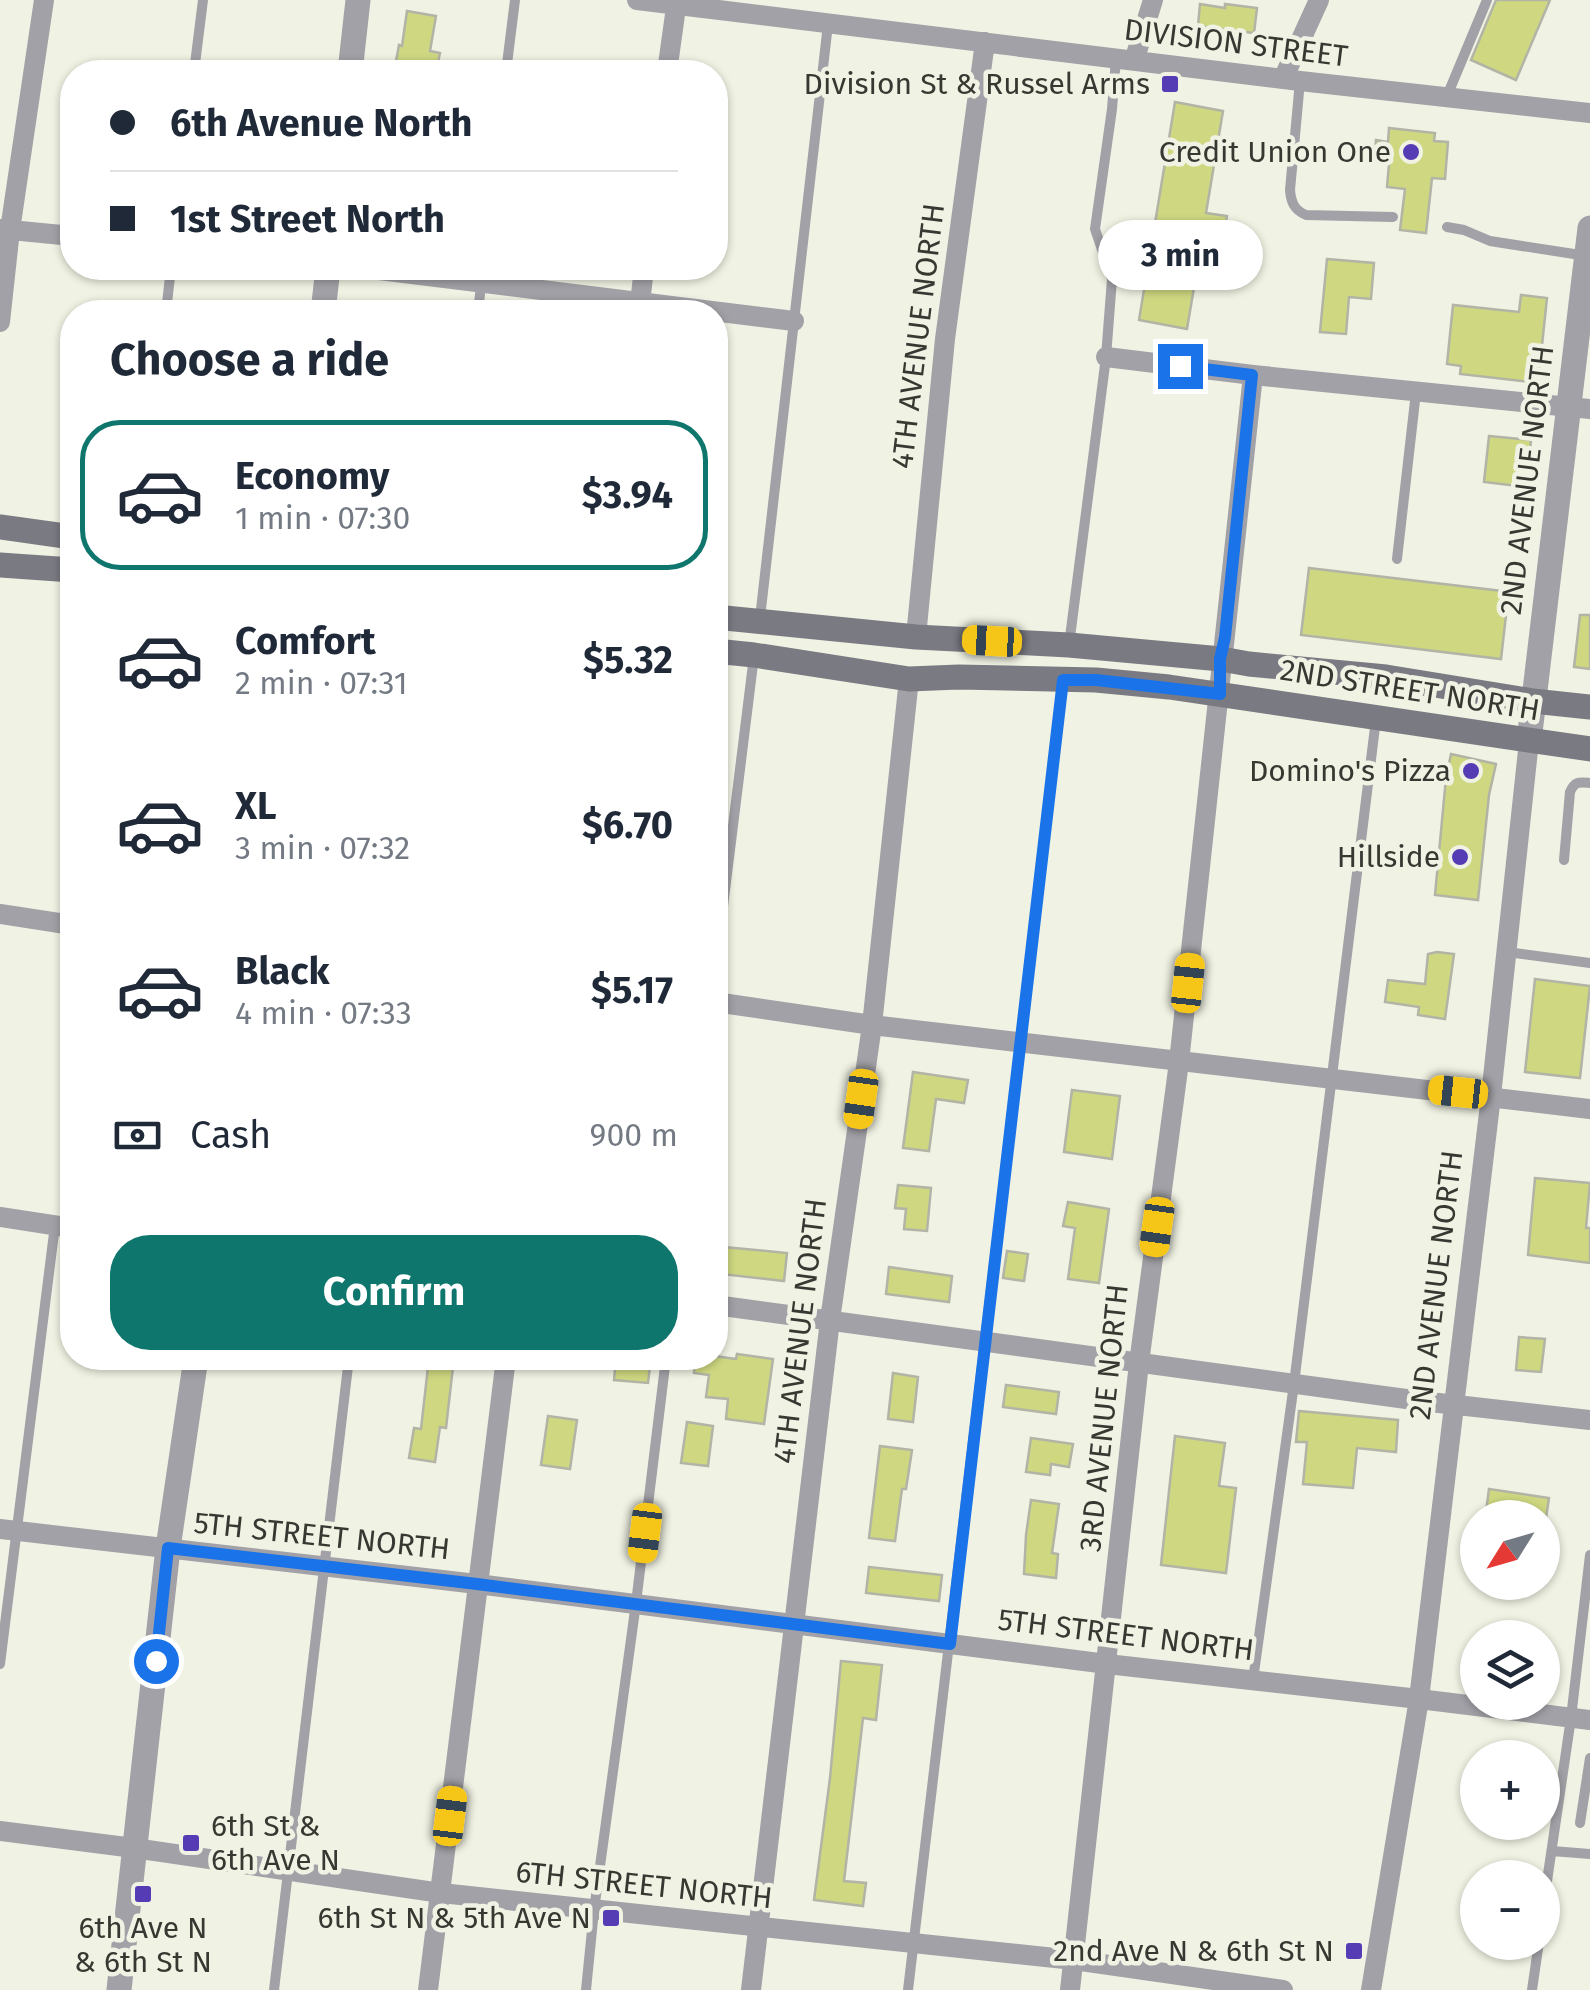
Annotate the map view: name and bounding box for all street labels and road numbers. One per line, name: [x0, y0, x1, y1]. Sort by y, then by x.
street label: DIVISION STREET: [1122, 11, 1350, 75]
street label: 4TH AVENUE NORTH: [884, 201, 952, 471]
street label: 2ND AVENUE NORTH: [1493, 343, 1561, 617]
street label: 2ND STREET NORTH: [1278, 652, 1542, 728]
street label: 2ND AVENUE NORTH: [1402, 1148, 1470, 1422]
street label: 4TH AVENUE NORTH: [766, 1196, 834, 1466]
street label: 3RD AVENUE NORTH: [1072, 1282, 1136, 1554]
street label: 5TH STREET NORTH: [192, 1505, 452, 1567]
street label: 5TH STREET NORTH: [996, 1601, 1256, 1669]
street label: 6TH STREET NORTH: [514, 1854, 774, 1916]

